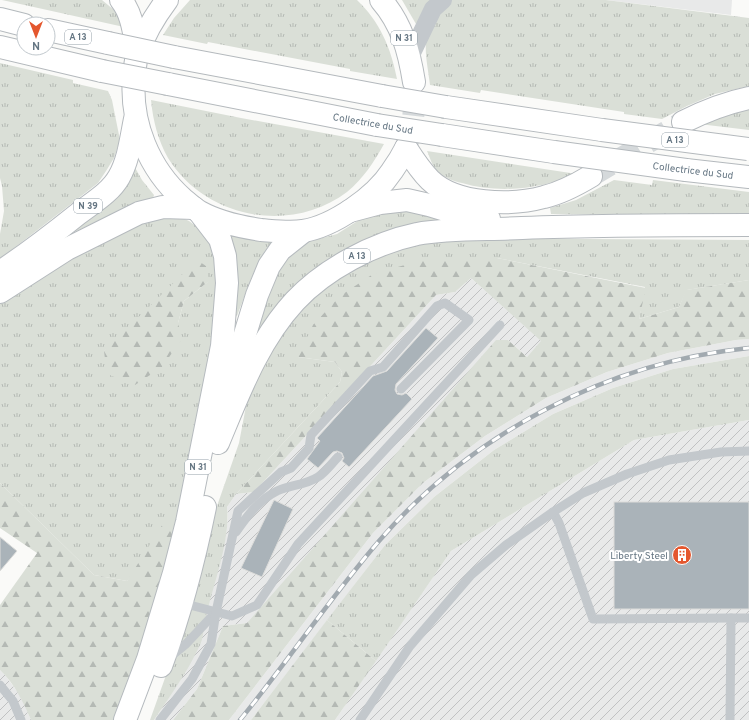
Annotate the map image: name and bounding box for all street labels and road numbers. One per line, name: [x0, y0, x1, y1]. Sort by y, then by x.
road number: A 13: [65, 30, 91, 44]
road number: N 31: [391, 31, 417, 45]
street label: Collectrice du Sud: [332, 111, 414, 138]
road number: A 13: [662, 133, 688, 147]
street label: Collectrice du Sud: [652, 160, 734, 183]
road number: N 39: [74, 199, 102, 213]
road number: A 13: [344, 249, 370, 263]
road number: N 31: [185, 460, 211, 474]

